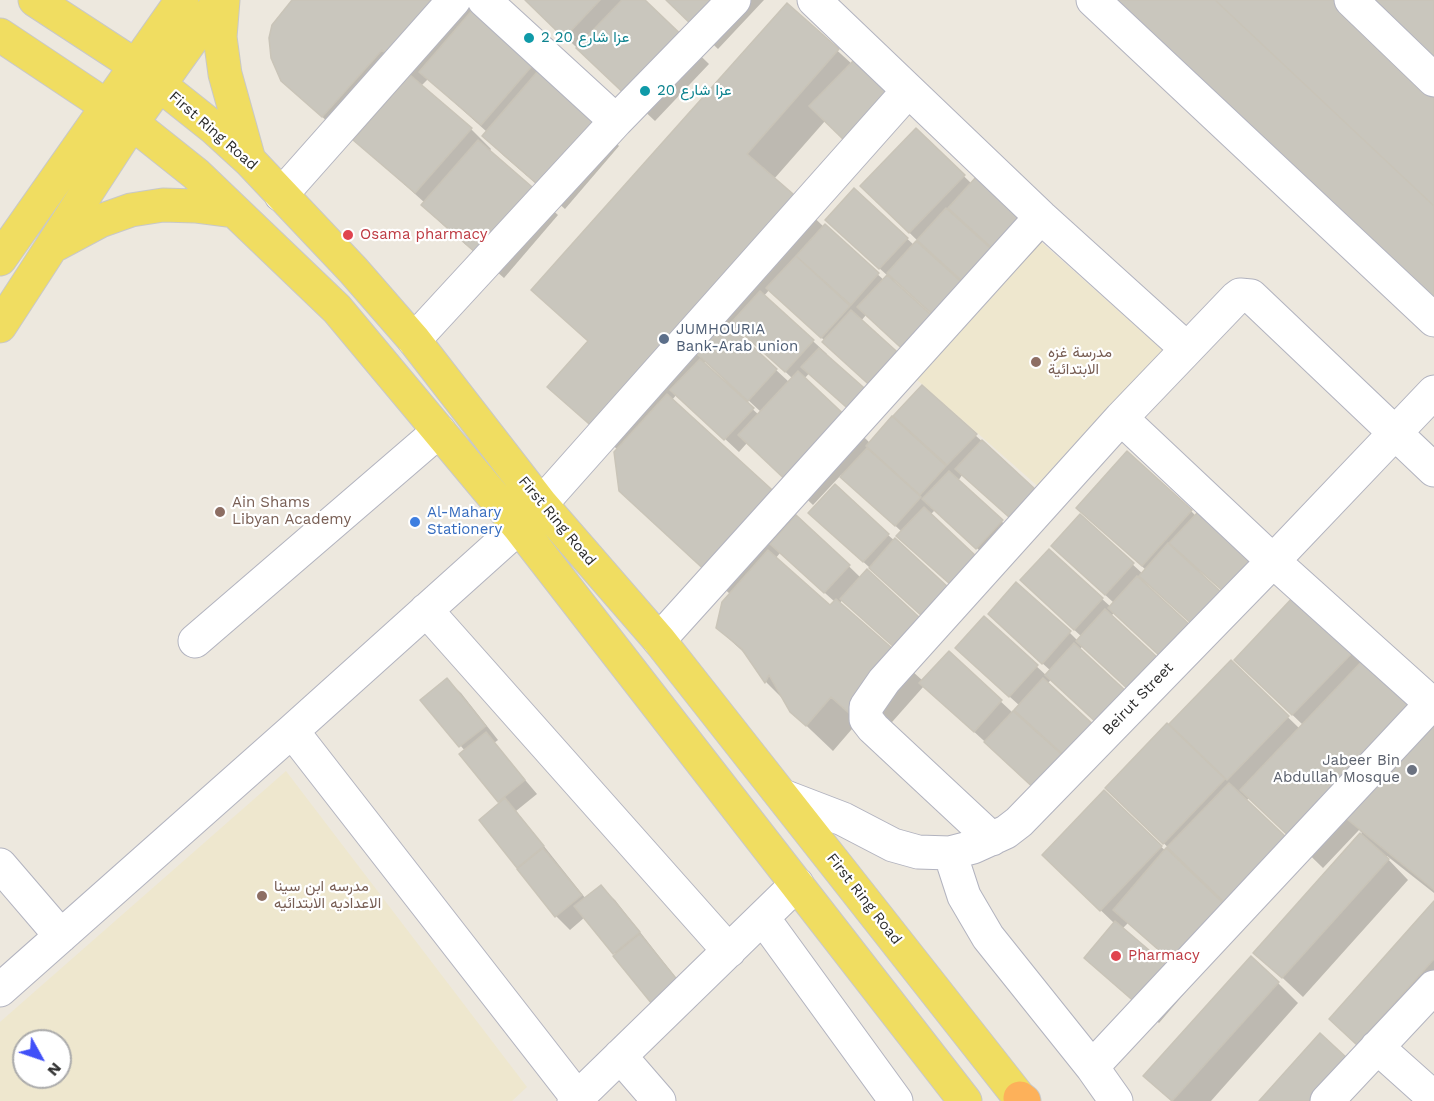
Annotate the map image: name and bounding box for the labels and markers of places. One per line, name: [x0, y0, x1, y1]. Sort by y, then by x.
place label: عزا شارع 20 2: [541, 29, 629, 47]
marker: عزا شارع 20 2: [522, 31, 536, 45]
place label: عزا شارع 20: [657, 82, 732, 100]
marker: عزا شارع 20: [638, 84, 652, 98]
place label: Osama pharmacy: [360, 226, 487, 244]
marker: Osama pharmacy: [341, 228, 355, 242]
place label: JUMHOURIA Bank-Arab union: [676, 321, 798, 356]
marker: JUMHOURIA Bank-Arab union: [657, 332, 671, 346]
place label: مدرسة غزه الابتدائية: [1048, 344, 1112, 379]
marker: مدرسة غزه الابتدائية: [1029, 355, 1043, 369]
place label: Ain Shams Libyan Academy: [232, 494, 351, 529]
place label: Al-Mahary Stationery: [427, 504, 502, 539]
marker: Ain Shams Libyan Academy: [213, 505, 227, 519]
marker: Al-Mahary Stationery: [408, 515, 422, 529]
place label: Jabeer Bin Abdullah Mosque: [1273, 752, 1400, 787]
marker: Jabeer Bin Abdullah Mosque: [1405, 763, 1419, 777]
place label: مدرسه ابن سينا الاعداديه الابتدائيه: [274, 878, 381, 913]
marker: مدرسه ابن سينا الاعداديه الابتدائيه: [255, 889, 269, 903]
place label: Pharmacy: [1128, 947, 1200, 965]
marker: Pharmacy: [1109, 949, 1123, 963]

